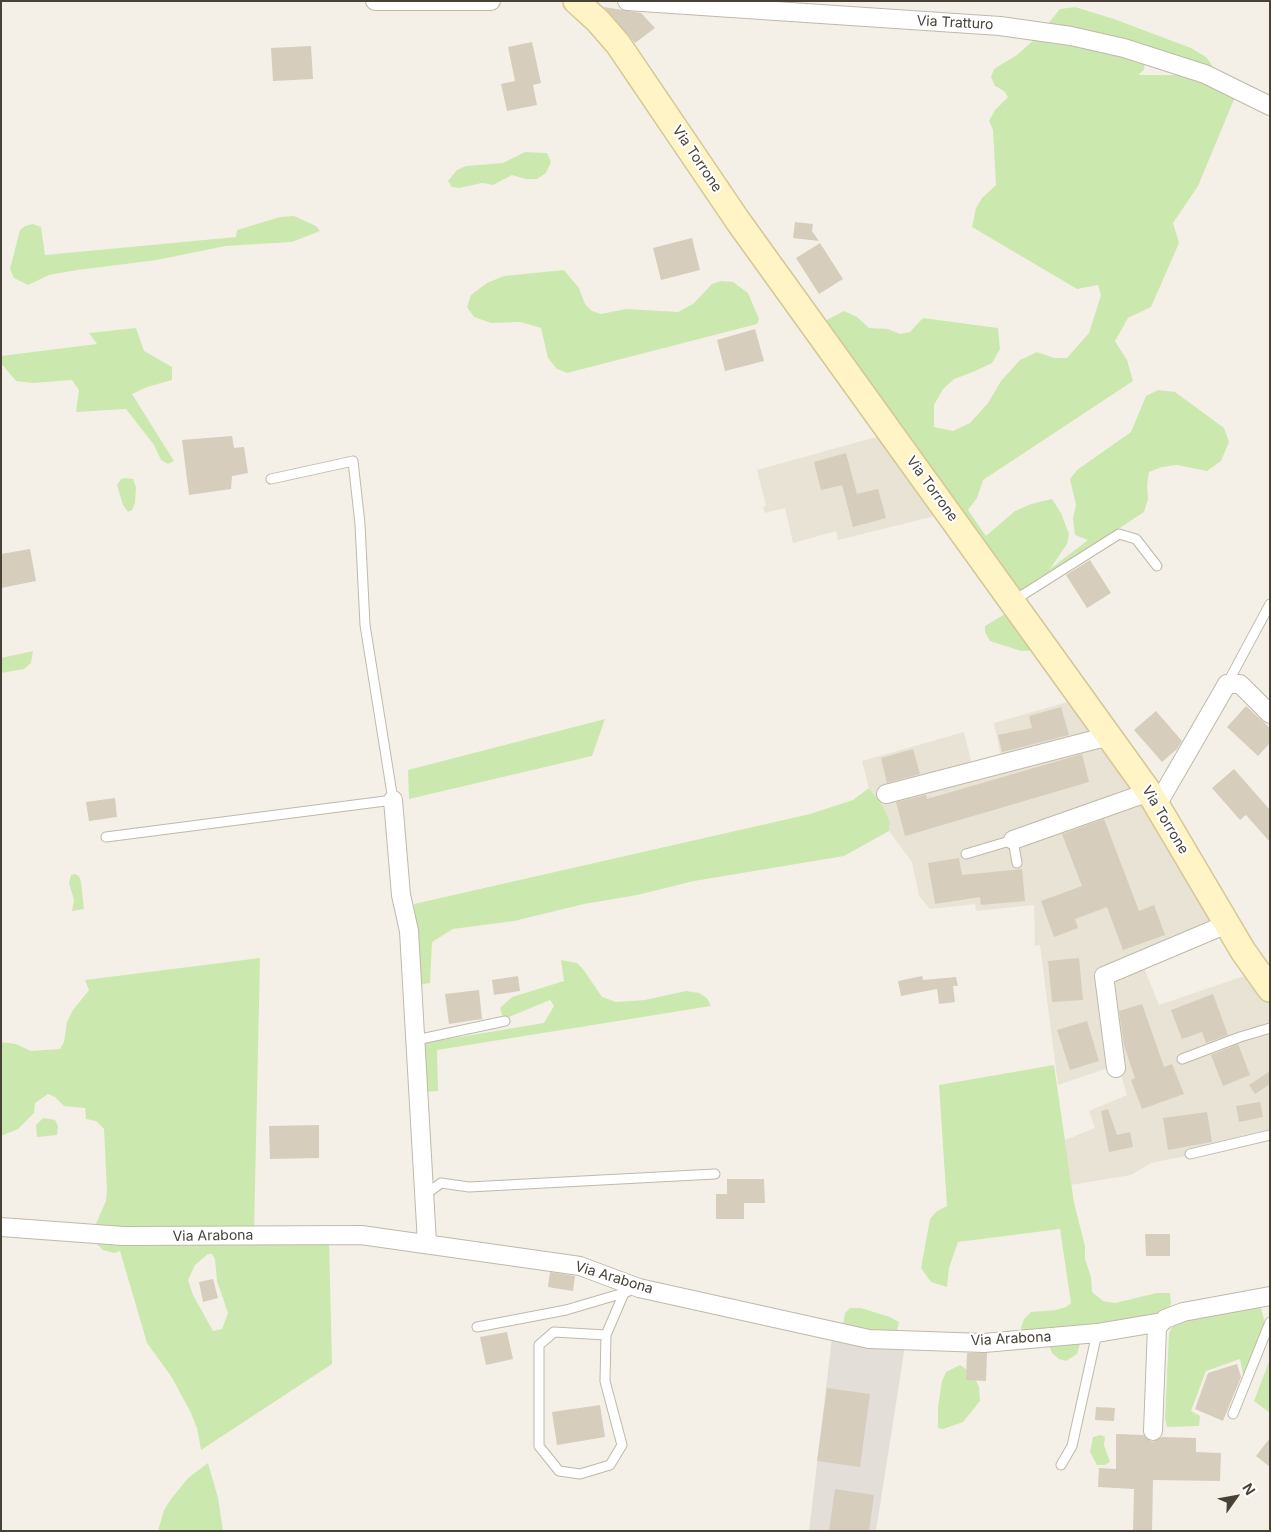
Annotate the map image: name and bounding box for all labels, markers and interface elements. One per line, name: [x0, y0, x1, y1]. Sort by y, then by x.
street label: Via Tratturo: [916, 13, 994, 33]
street label: Via Torrone: [669, 123, 725, 195]
street label: Via Torrone: [903, 453, 961, 525]
street label: Via Torrone: [1138, 783, 1192, 857]
street label: Via Arabona: [172, 1227, 254, 1245]
street label: Via Arabona: [573, 1258, 655, 1298]
street label: Via Arabona: [970, 1328, 1052, 1350]
north arrow: [1211, 1472, 1261, 1522]
text: N: [1239, 1480, 1259, 1498]

